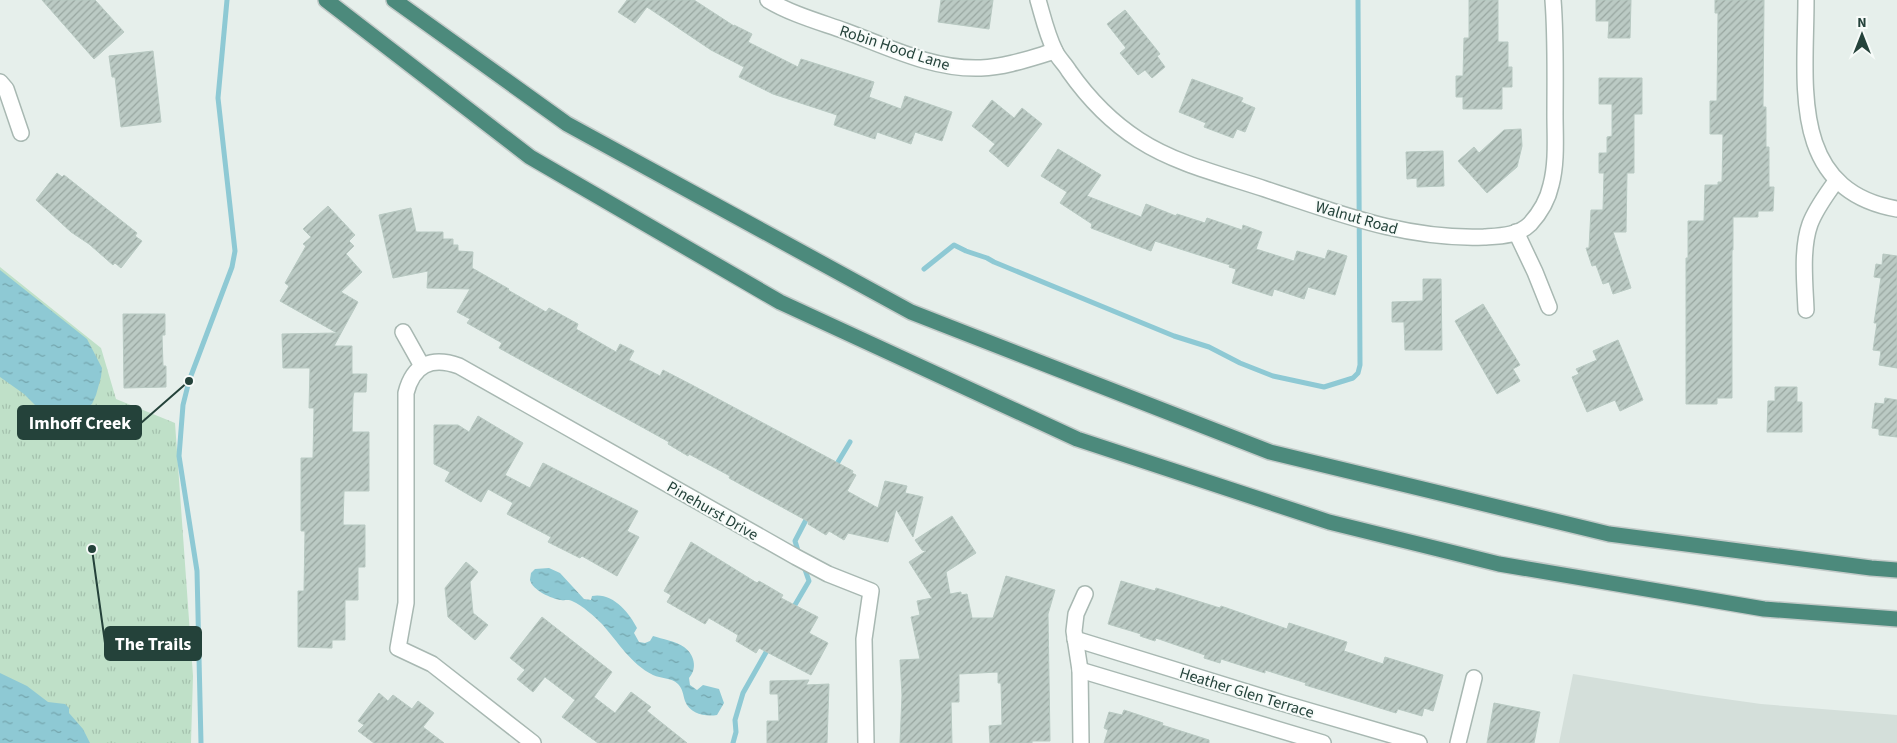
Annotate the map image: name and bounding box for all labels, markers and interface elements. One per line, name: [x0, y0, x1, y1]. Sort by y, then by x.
north arrow: [1837, 10, 1887, 60]
text: N: [1857, 13, 1867, 33]
street label: Robin Hood Lane: [837, 20, 953, 76]
street label: Walnut Road: [1313, 196, 1401, 240]
callout: Imhoff Creek: [18, 406, 141, 439]
text: Imhoff Creek: [29, 411, 131, 436]
street label: Pinehurst Drive: [663, 476, 762, 546]
callout: The Trails: [105, 627, 201, 660]
text: The Trails: [115, 632, 191, 657]
street label: Heather Glen Terrace: [1177, 662, 1317, 724]

